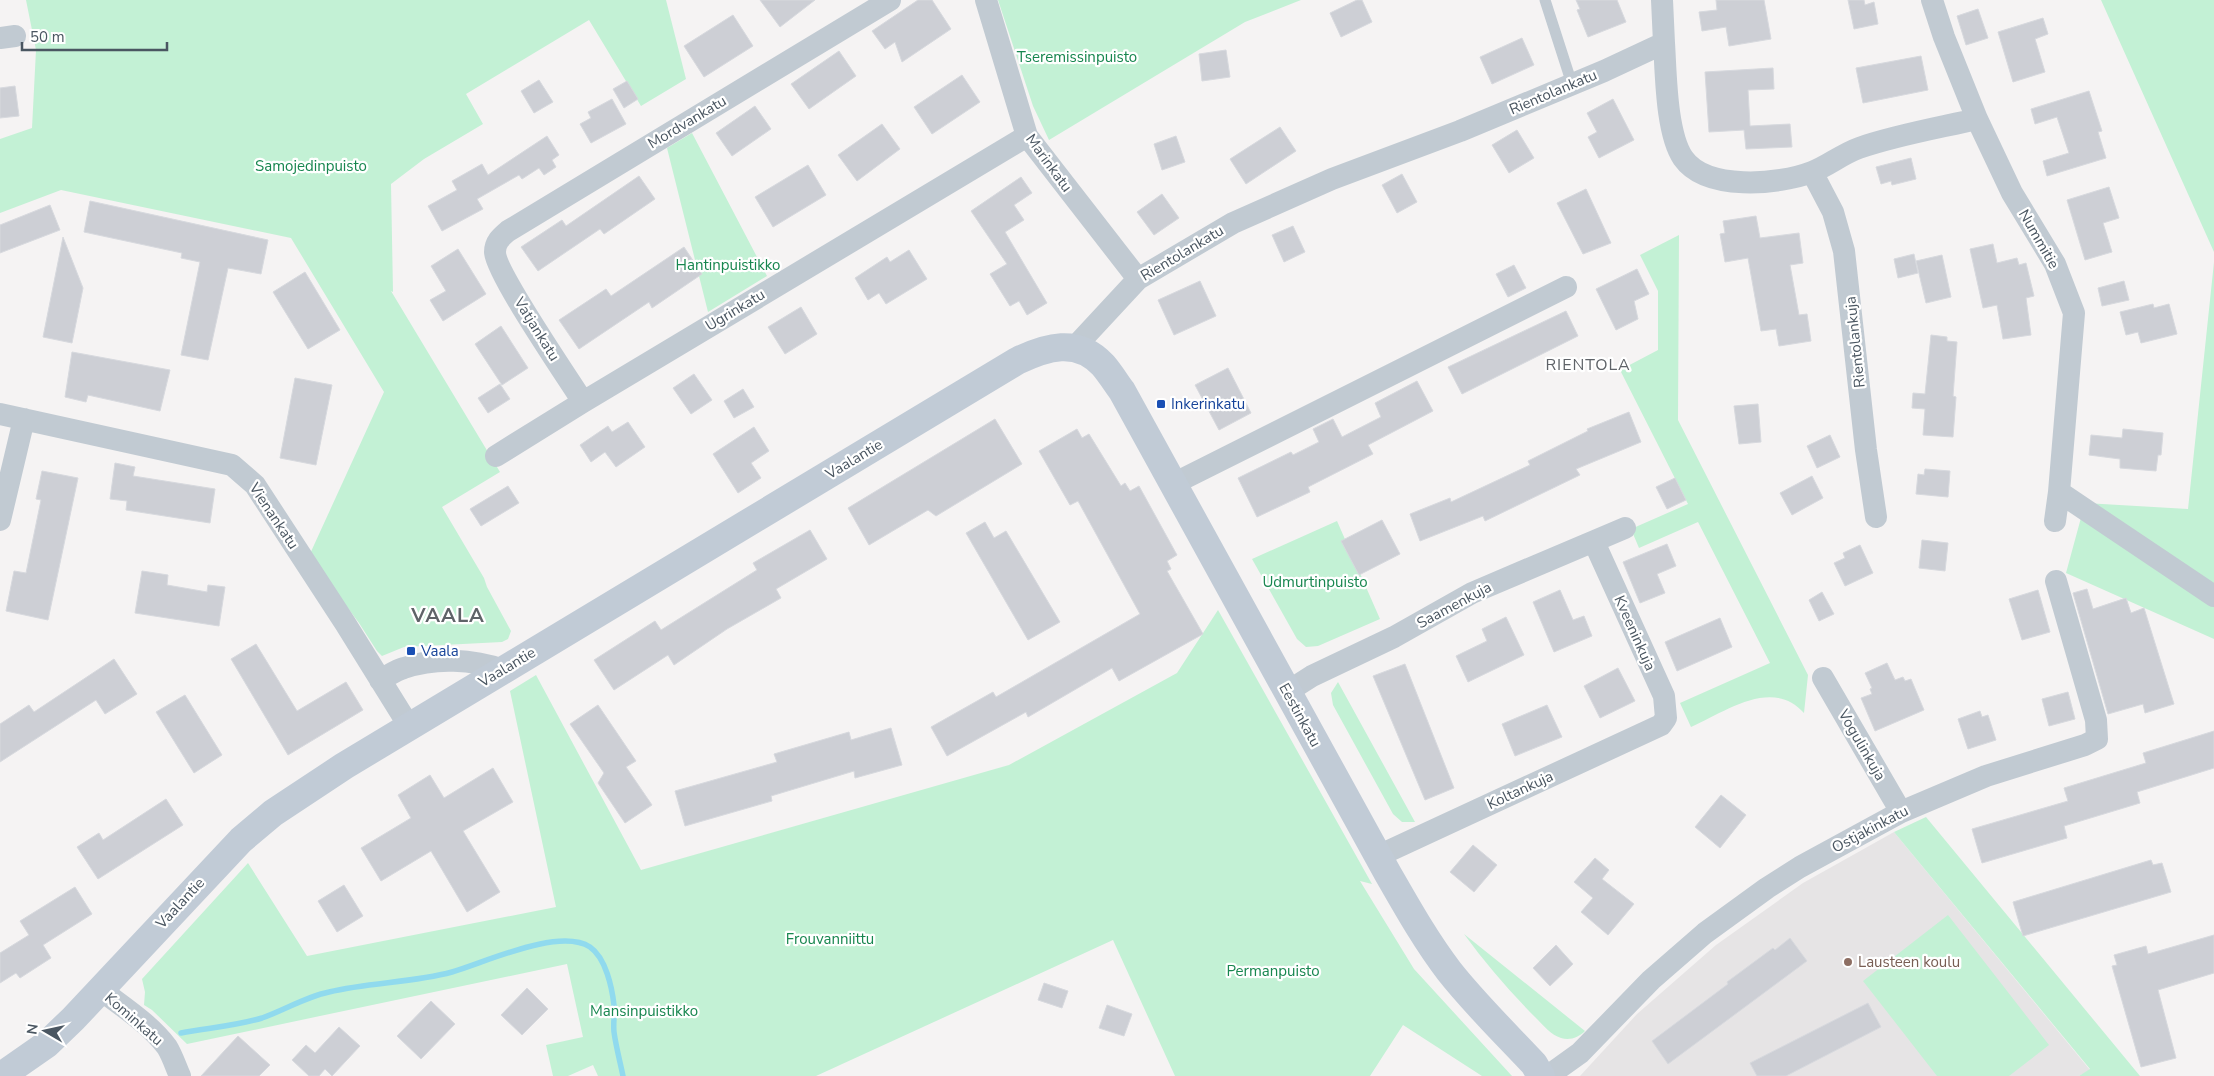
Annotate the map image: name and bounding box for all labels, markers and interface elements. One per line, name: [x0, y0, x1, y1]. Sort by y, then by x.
scale bar: [22, 20, 168, 52]
text: 50 m: [30, 27, 65, 47]
park label: Tseremissinpuisto: [1017, 47, 1137, 67]
street label: Rientolankatu: [1506, 65, 1600, 119]
street label: Mordvankatu: [644, 91, 730, 153]
street label: Marinkatu: [1021, 130, 1077, 196]
park label: Samojedinpuisto: [255, 156, 367, 176]
street label: Nummitie: [2014, 206, 2064, 272]
street label: Rientolankatu: [1137, 220, 1227, 286]
park label: Hantinpuistikko: [676, 255, 780, 275]
street label: Ugrinkatu: [702, 284, 768, 336]
street label: Vatjankatu: [509, 292, 564, 365]
street label: Rientolankuja: [1840, 295, 1870, 389]
district label: RIENTOLA: [1545, 354, 1631, 376]
place label: Inkerinkatu: [1171, 394, 1245, 414]
marker: Inkerinkatu: [1155, 398, 1167, 410]
street label: Vaalantie: [821, 434, 886, 484]
street label: Vienankatu: [244, 478, 303, 553]
park label: Udmurtinpuisto: [1262, 572, 1368, 592]
street label: Saamenkuja: [1413, 577, 1495, 633]
street label: Kveeninkuja: [1609, 592, 1661, 674]
district label: VAALA: [410, 602, 485, 629]
place label: Vaala: [420, 641, 459, 661]
street label: Vaalantie: [474, 642, 539, 692]
marker: Vaala: [405, 645, 417, 657]
street label: Eestinkatu: [1274, 679, 1326, 751]
street label: Vogulinkuja: [1833, 705, 1890, 784]
street label: Koltankuja: [1484, 766, 1556, 814]
street label: Ostjakinkatu: [1828, 800, 1912, 858]
street label: Vaalantie: [151, 873, 209, 934]
park label: Frouvanniittu: [786, 929, 874, 949]
place label: Lausteen koulu: [1858, 952, 1960, 972]
marker: Lausteen koulu: [1842, 956, 1854, 968]
park label: Permanpuisto: [1226, 961, 1320, 981]
street label: Kominkatu: [100, 988, 168, 1050]
park label: Mansinpuistikko: [590, 1001, 698, 1021]
north arrow: [20, 1006, 70, 1056]
text: N: [22, 1022, 43, 1036]

